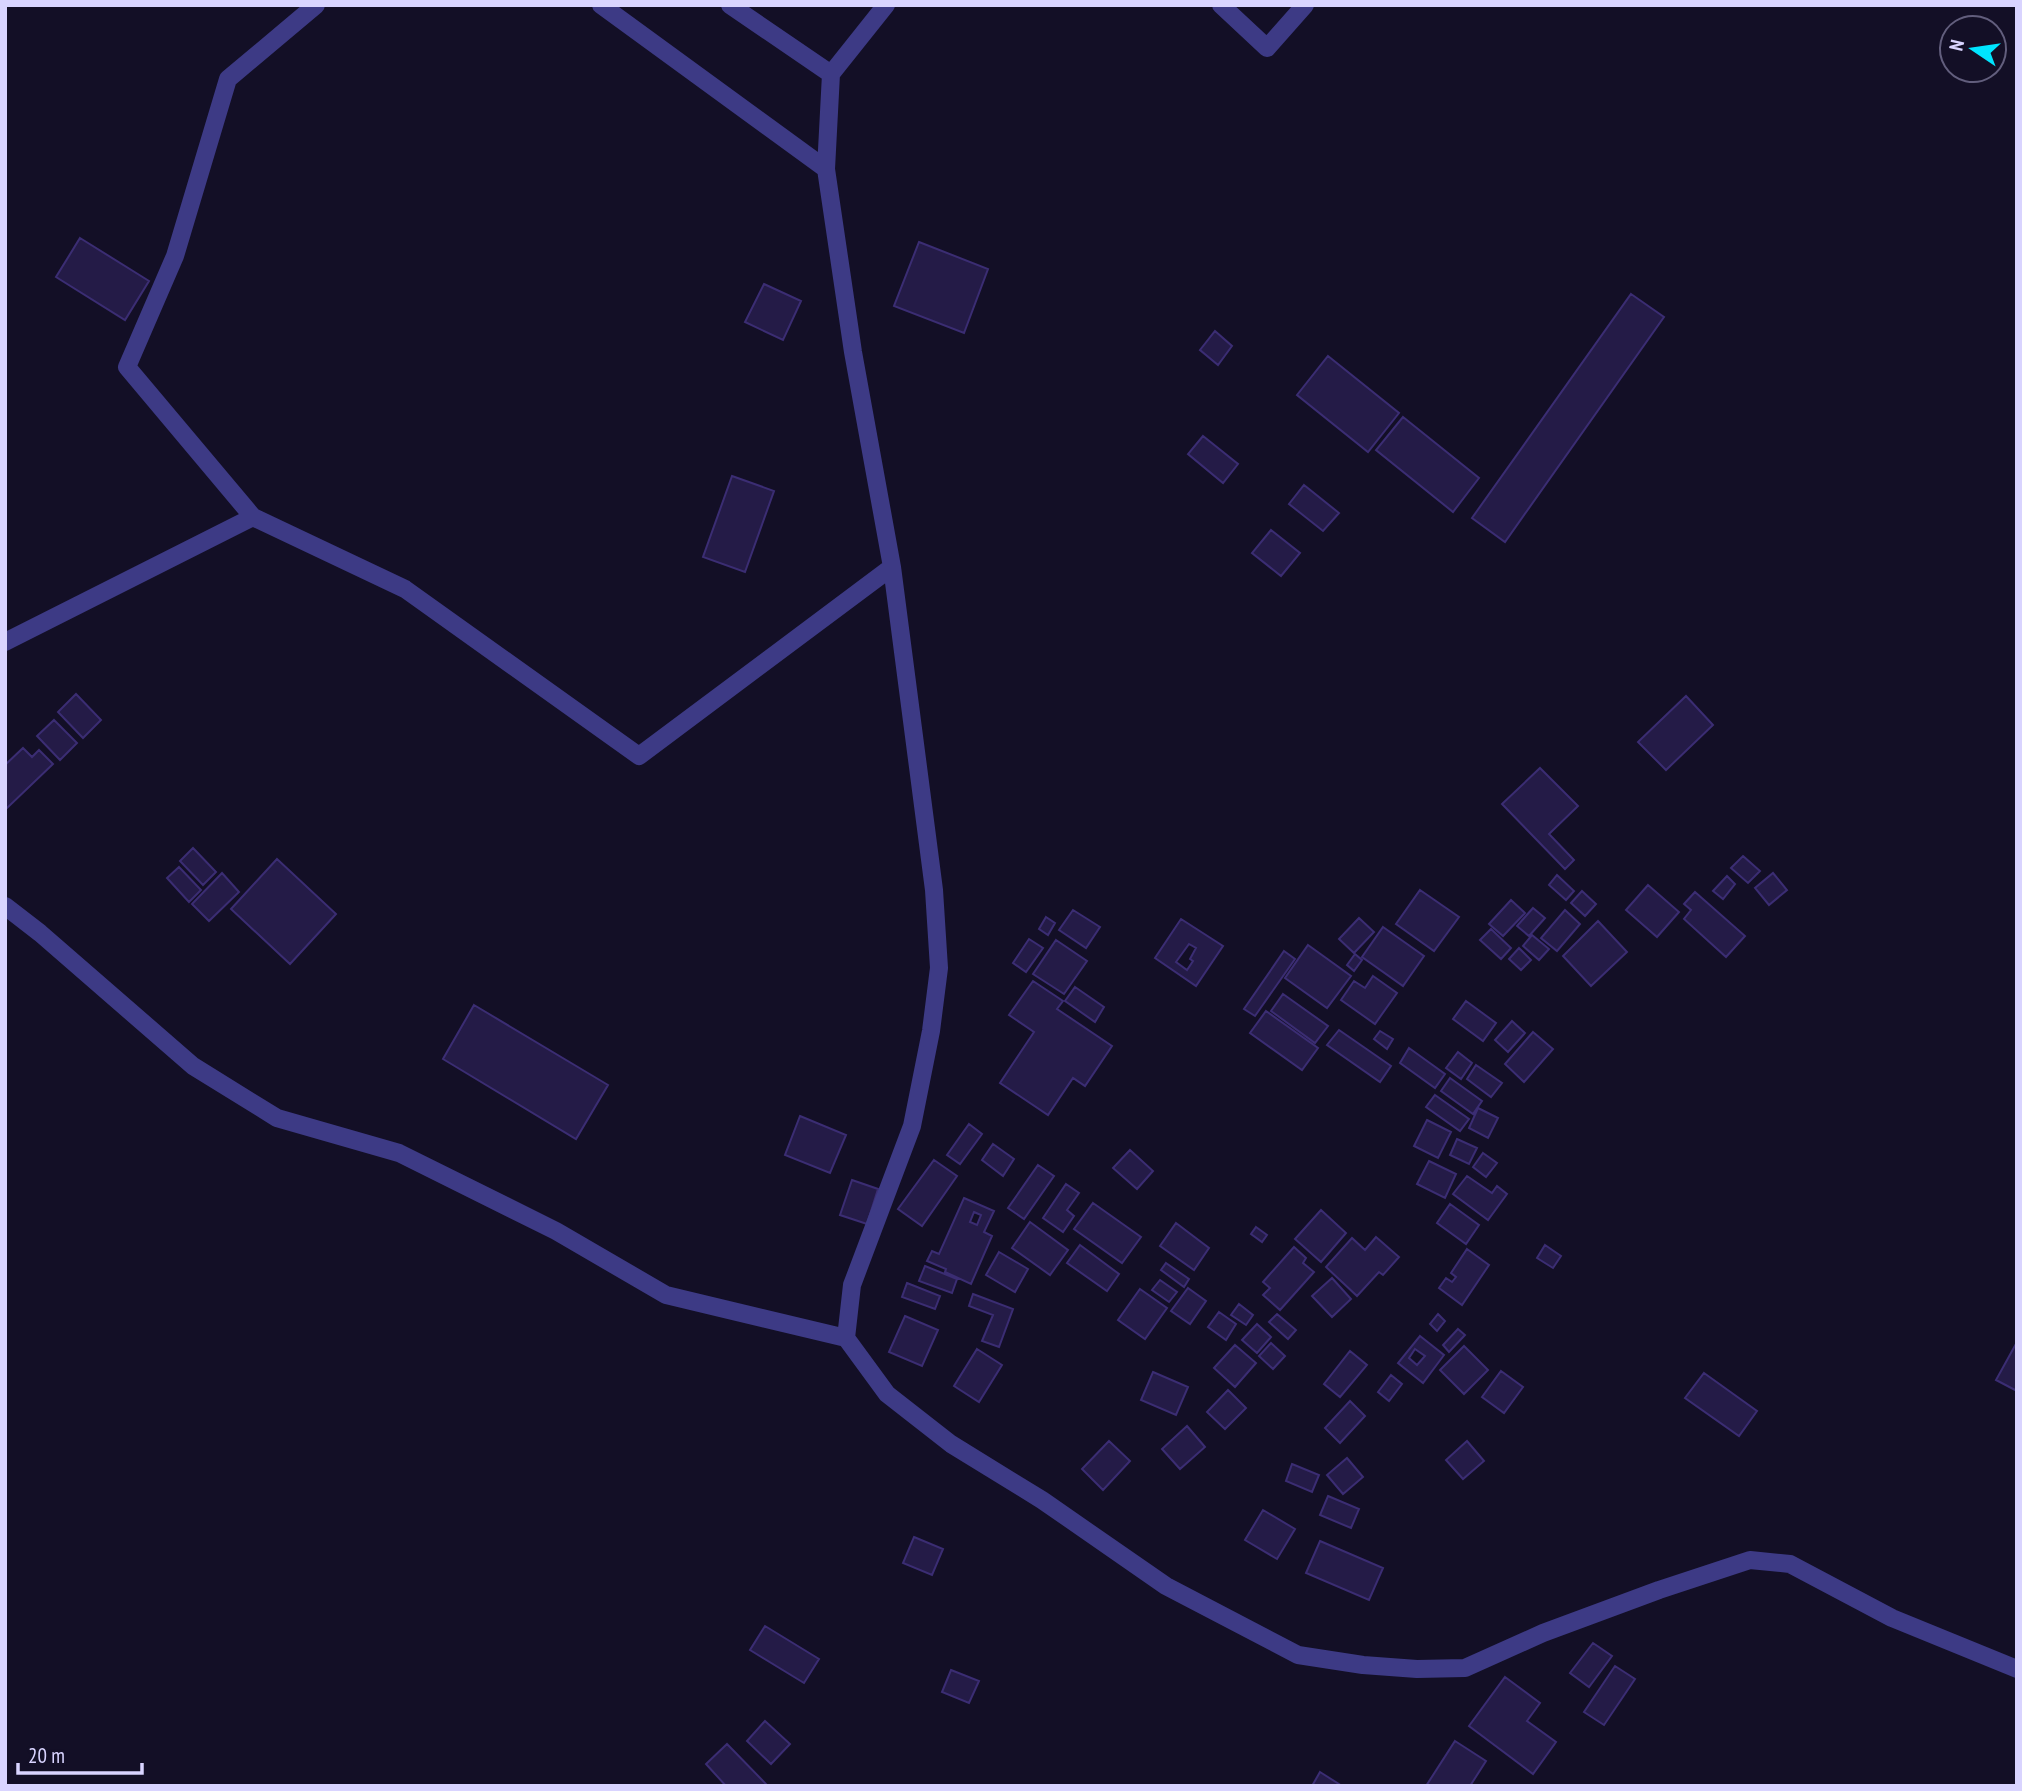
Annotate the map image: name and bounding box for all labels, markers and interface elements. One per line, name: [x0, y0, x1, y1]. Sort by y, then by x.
north arrow: [1938, 14, 2008, 84]
text: N: [1944, 37, 1969, 53]
scale bar: [18, 1732, 142, 1776]
text: 20 m: [28, 1742, 65, 1769]

